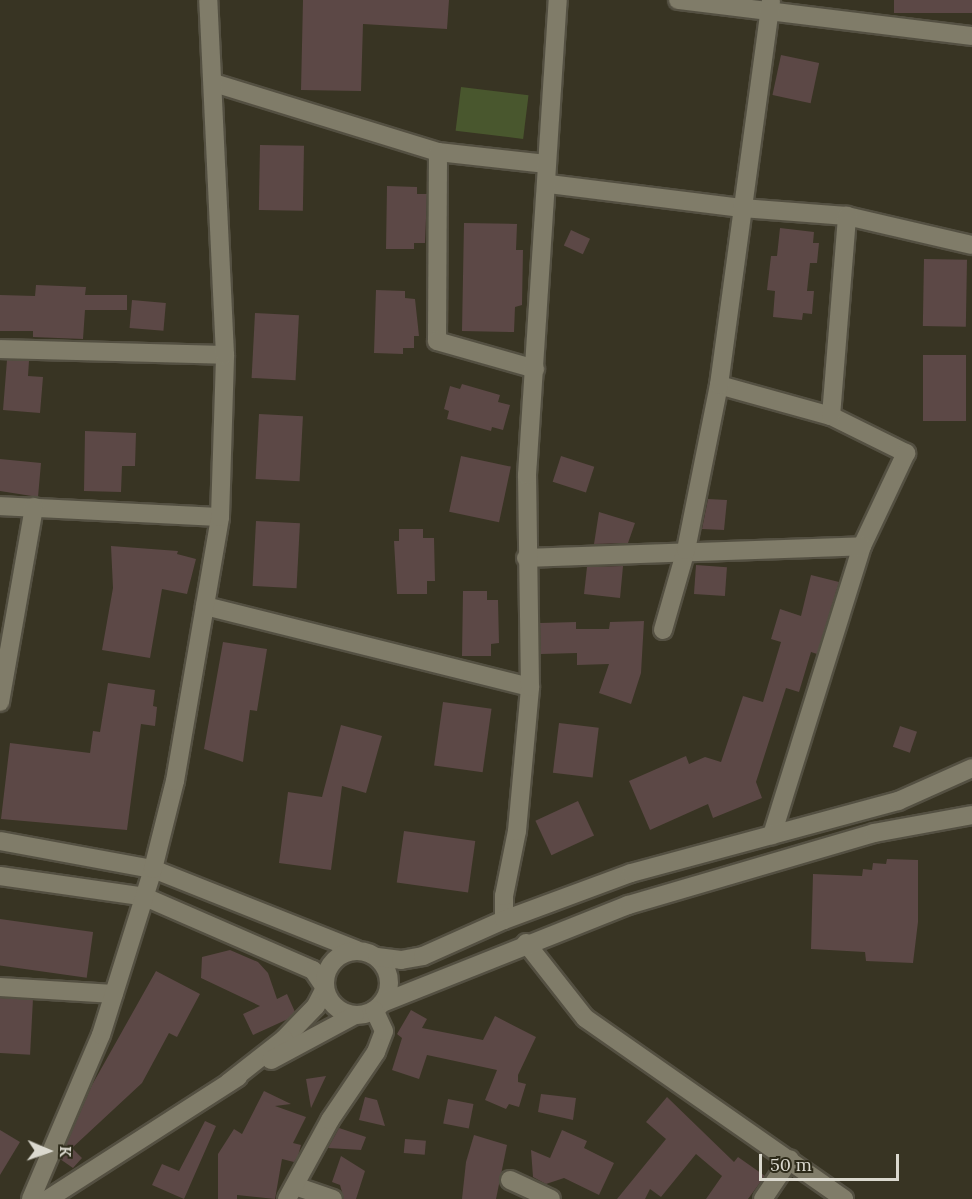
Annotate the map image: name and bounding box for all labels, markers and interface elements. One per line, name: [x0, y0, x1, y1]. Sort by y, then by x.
north arrow: [18, 1121, 78, 1181]
scale bar: [762, 1142, 902, 1180]
text: K: [56, 1146, 76, 1158]
text: 50 m: [770, 1153, 812, 1176]

